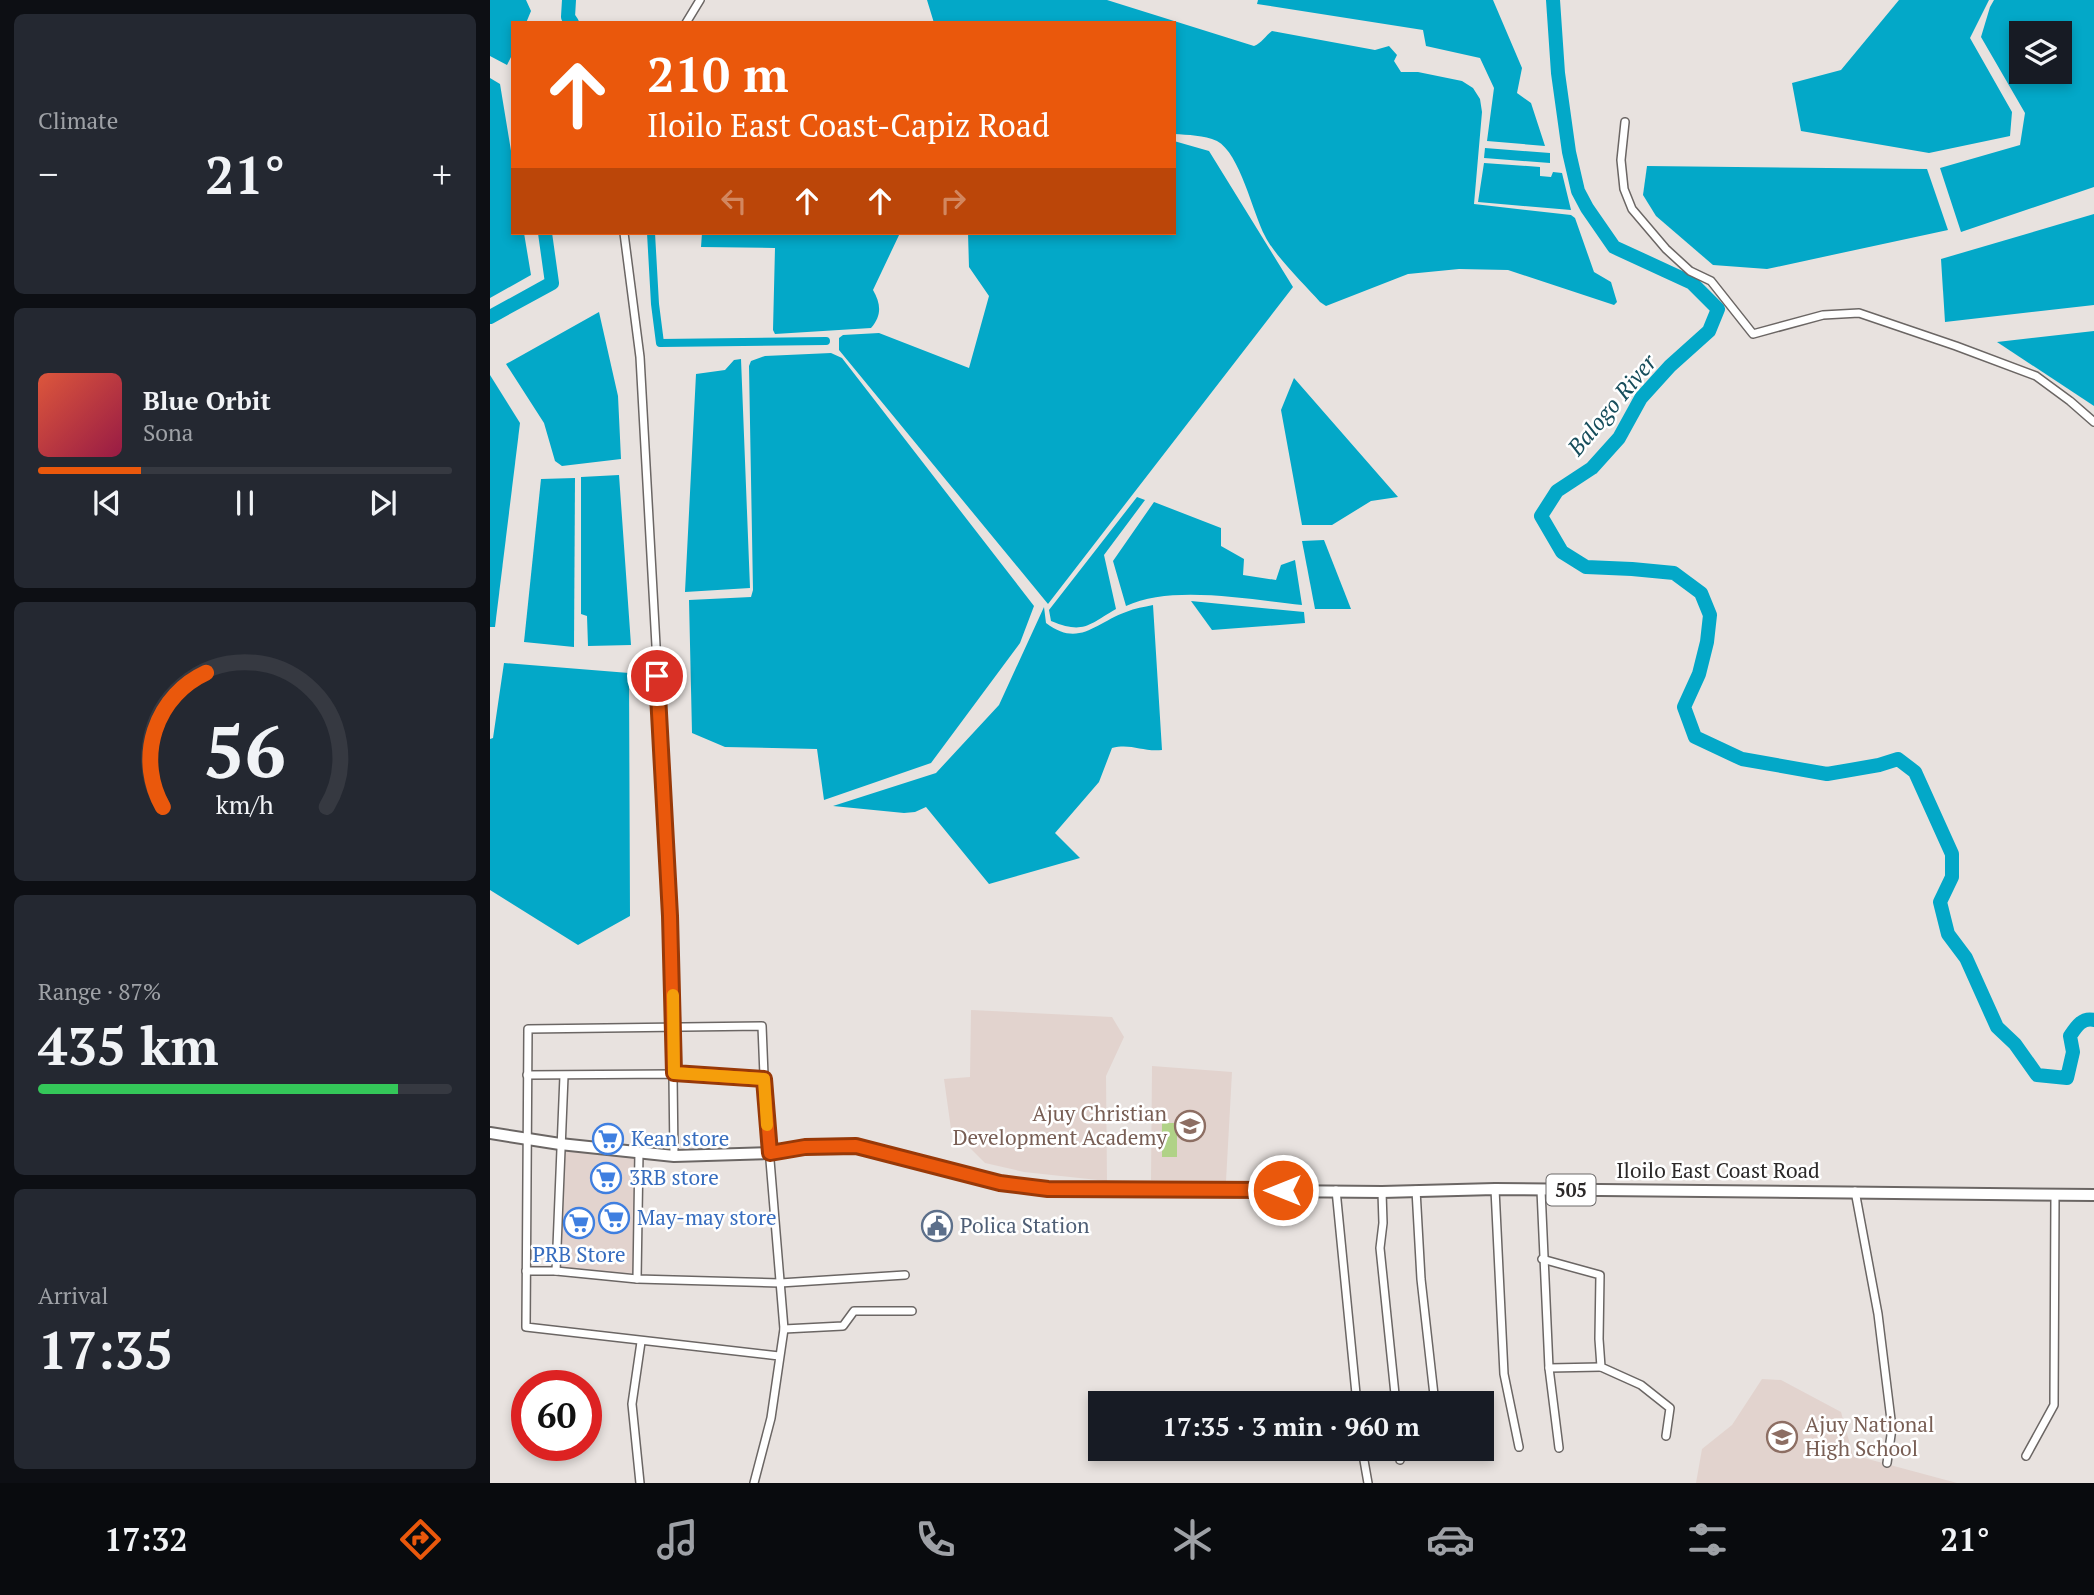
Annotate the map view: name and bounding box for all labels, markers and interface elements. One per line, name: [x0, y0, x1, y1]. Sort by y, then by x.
map controls: [2009, 21, 2072, 84]
button: layers: [2009, 21, 2072, 84]
text: 210 m: [647, 41, 789, 106]
icon: ahead: [532, 49, 623, 140]
text: Iloilo East Coast-Capiz Road: [647, 104, 1050, 146]
text: Climate: [38, 105, 118, 136]
text: 21°: [205, 140, 285, 209]
text: −: [38, 149, 58, 199]
text: +: [432, 149, 452, 199]
icon: left: [715, 182, 753, 220]
icon: ahead: [788, 182, 826, 220]
icon: ahead: [861, 182, 899, 220]
icon: right: [934, 182, 972, 220]
water label: Balogo River: [1560, 347, 1664, 462]
text: Blue Orbit: [143, 383, 271, 417]
text: Sona: [143, 417, 193, 448]
icon: previous: [88, 484, 126, 522]
icon: pause: [226, 484, 264, 522]
icon: next: [364, 484, 402, 522]
pin: [627, 646, 687, 706]
icon: arrive: [638, 657, 676, 695]
text: 56: [204, 702, 286, 799]
text: km/h: [216, 788, 274, 821]
text: Range · 87%: [38, 976, 161, 1007]
text: 435 km: [38, 1011, 219, 1080]
place label: Ajuy Christian Development Academy: [953, 1099, 1168, 1151]
school or university icon: Ajuy Christian Development Academy: [1173, 1109, 1207, 1143]
supermarket icon: Kean store: [591, 1122, 625, 1156]
place label: Kean store: [631, 1124, 729, 1152]
position arrow: [1246, 1153, 1320, 1227]
street label: Iloilo East Coast Road: [1616, 1156, 1820, 1184]
supermarket icon: 3RB store: [589, 1161, 623, 1195]
place label: 3RB store: [629, 1163, 719, 1191]
road number: 505: [1546, 1174, 1596, 1206]
supermarket icon: May-may store: [597, 1201, 631, 1235]
place label: May-may store: [637, 1203, 777, 1231]
supermarket icon: PRB Store: [562, 1206, 596, 1240]
public building icon: Polica Station: [920, 1209, 954, 1243]
place label: Polica Station: [960, 1211, 1090, 1239]
place label: PRB Store: [532, 1240, 626, 1268]
text: Arrival: [38, 1280, 109, 1311]
text: 17:35: [38, 1315, 173, 1384]
speed limit sign: 60: [511, 1370, 602, 1461]
text: 17:35 · 3 min · 960 m: [1162, 1409, 1420, 1443]
place label: Ajuy National High School: [1805, 1410, 1934, 1462]
school or university icon: Ajuy National High School: [1765, 1420, 1799, 1454]
icon: directions: [396, 1515, 445, 1564]
icon: music: [653, 1515, 702, 1564]
icon: phone: [911, 1515, 960, 1564]
icon: climate: [1168, 1515, 1217, 1564]
icon: car: [1426, 1515, 1475, 1564]
icon: filters: [1683, 1515, 1732, 1564]
text: 17:32: [104, 1518, 188, 1560]
text: 21°: [1940, 1518, 1990, 1560]

